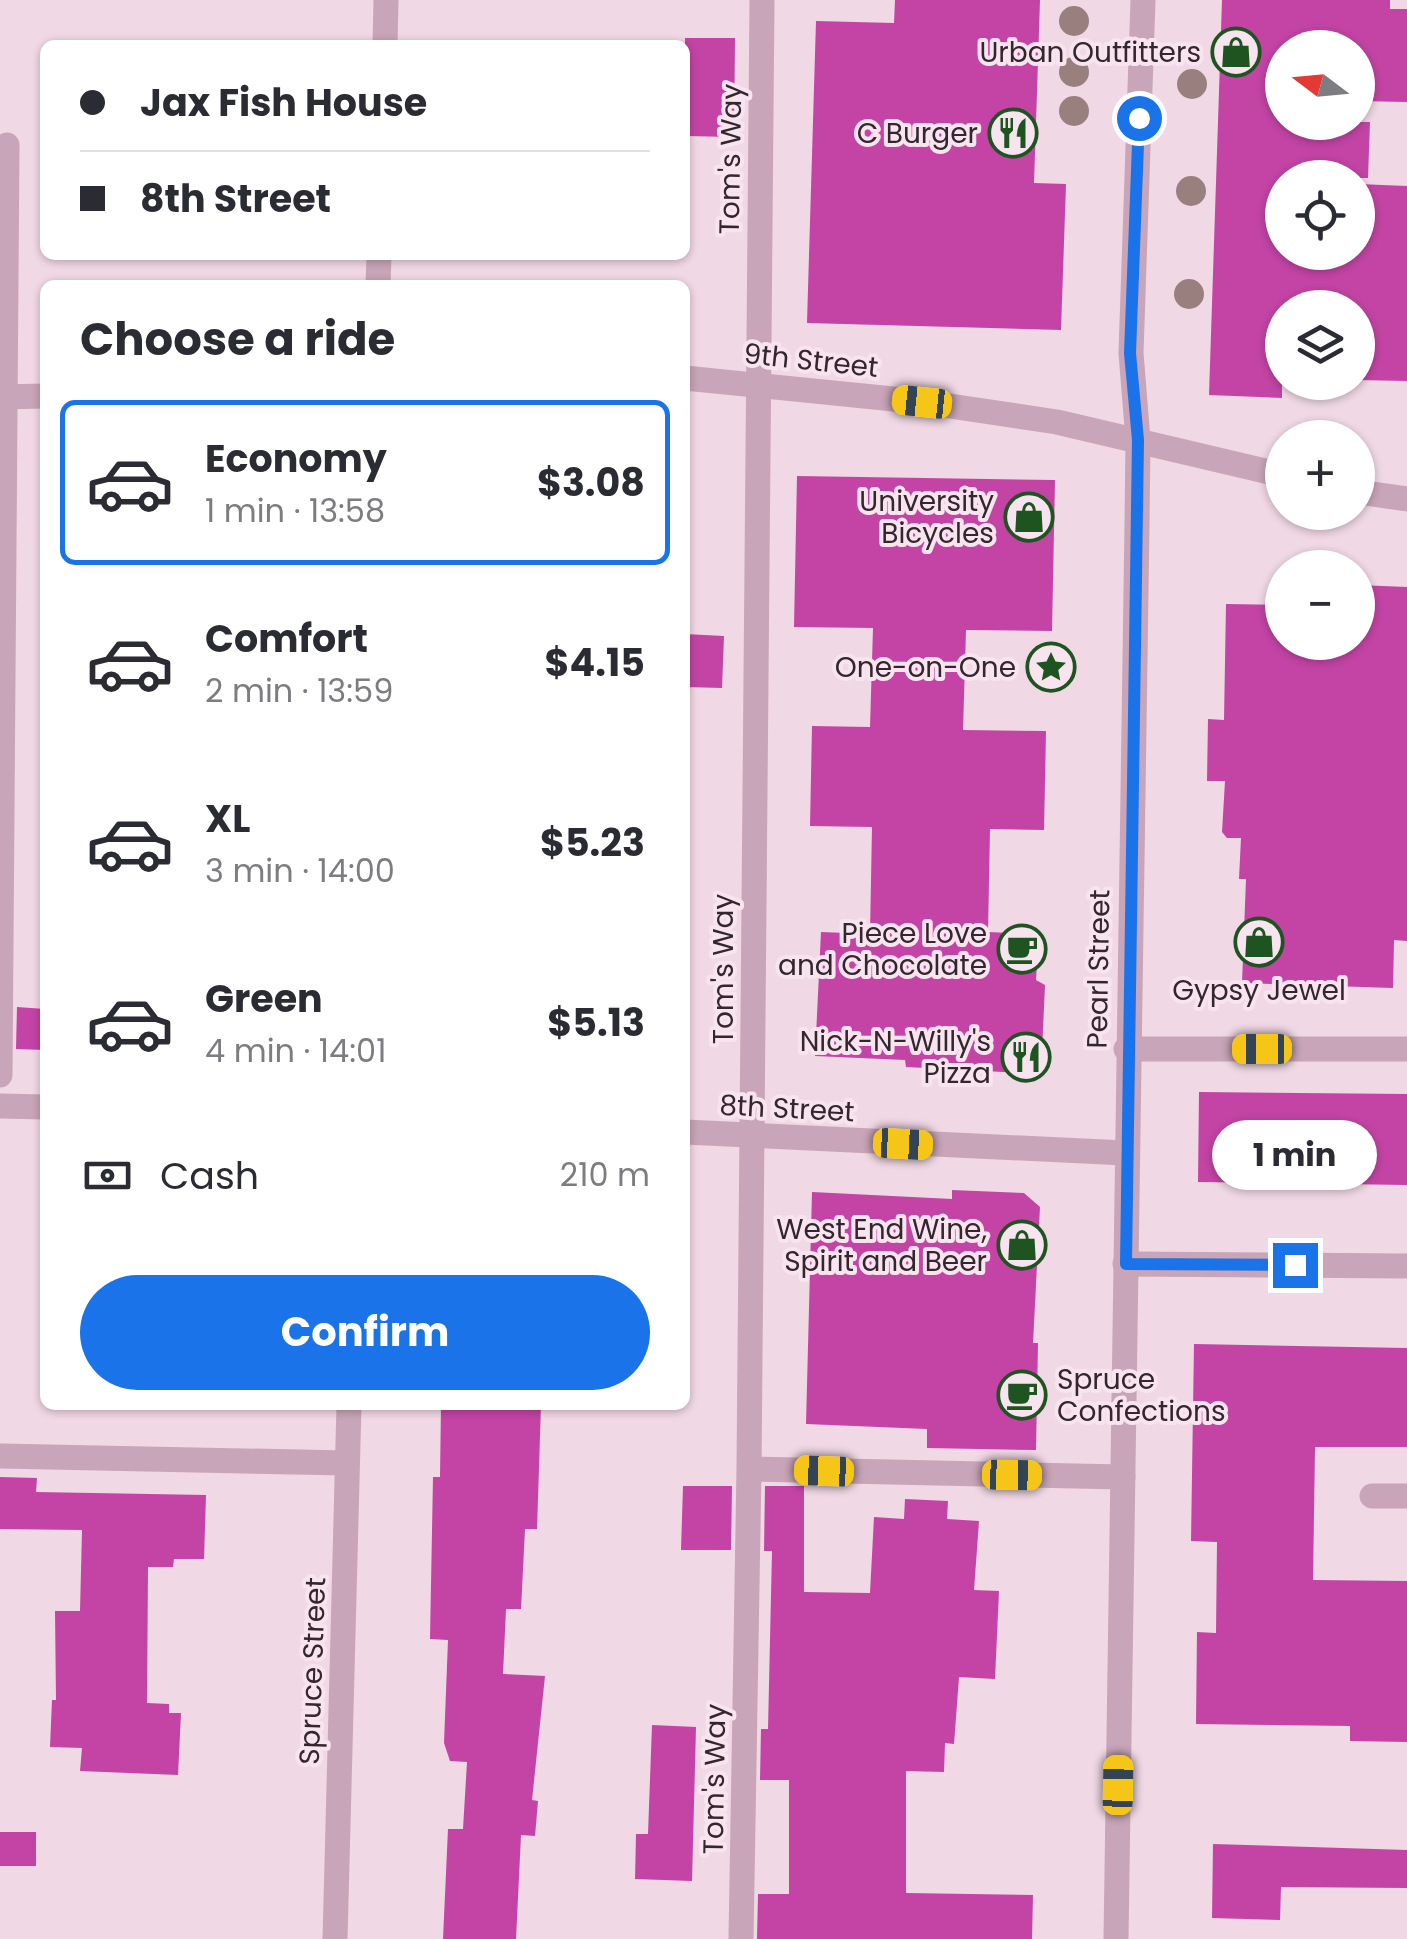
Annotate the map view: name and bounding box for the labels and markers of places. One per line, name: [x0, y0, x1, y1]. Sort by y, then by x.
shop icon: Urban Outfitters: [1210, 26, 1262, 78]
place label: Urban Outfitters: [979, 33, 1201, 72]
restaurant icon: C Burger: [987, 107, 1039, 159]
place label: C Burger: [857, 114, 978, 153]
place label: University Bicycles: [859, 482, 994, 553]
shop icon: University Bicycles: [1003, 491, 1055, 543]
place icon: One-on-One: [1025, 641, 1077, 693]
place label: One-on-One: [835, 648, 1016, 687]
place label: Piece Love and Chocolate: [778, 914, 987, 985]
shop icon: Gypsy Jewel: [1233, 916, 1285, 968]
cafe icon: Piece Love and Chocolate: [996, 923, 1048, 975]
place label: Gypsy Jewel: [1172, 971, 1346, 1010]
place label: Nick-N-Willy's Pizza: [800, 1022, 991, 1093]
restaurant icon: Nick-N-Willy's Pizza: [1000, 1031, 1052, 1083]
place label: West End Wine, Spirit and Beer: [776, 1210, 987, 1281]
shop icon: West End Wine, Spirit and Beer: [996, 1219, 1048, 1271]
place label: Spruce Confections: [1057, 1360, 1226, 1431]
cafe icon: Spruce Confections: [996, 1369, 1048, 1421]

